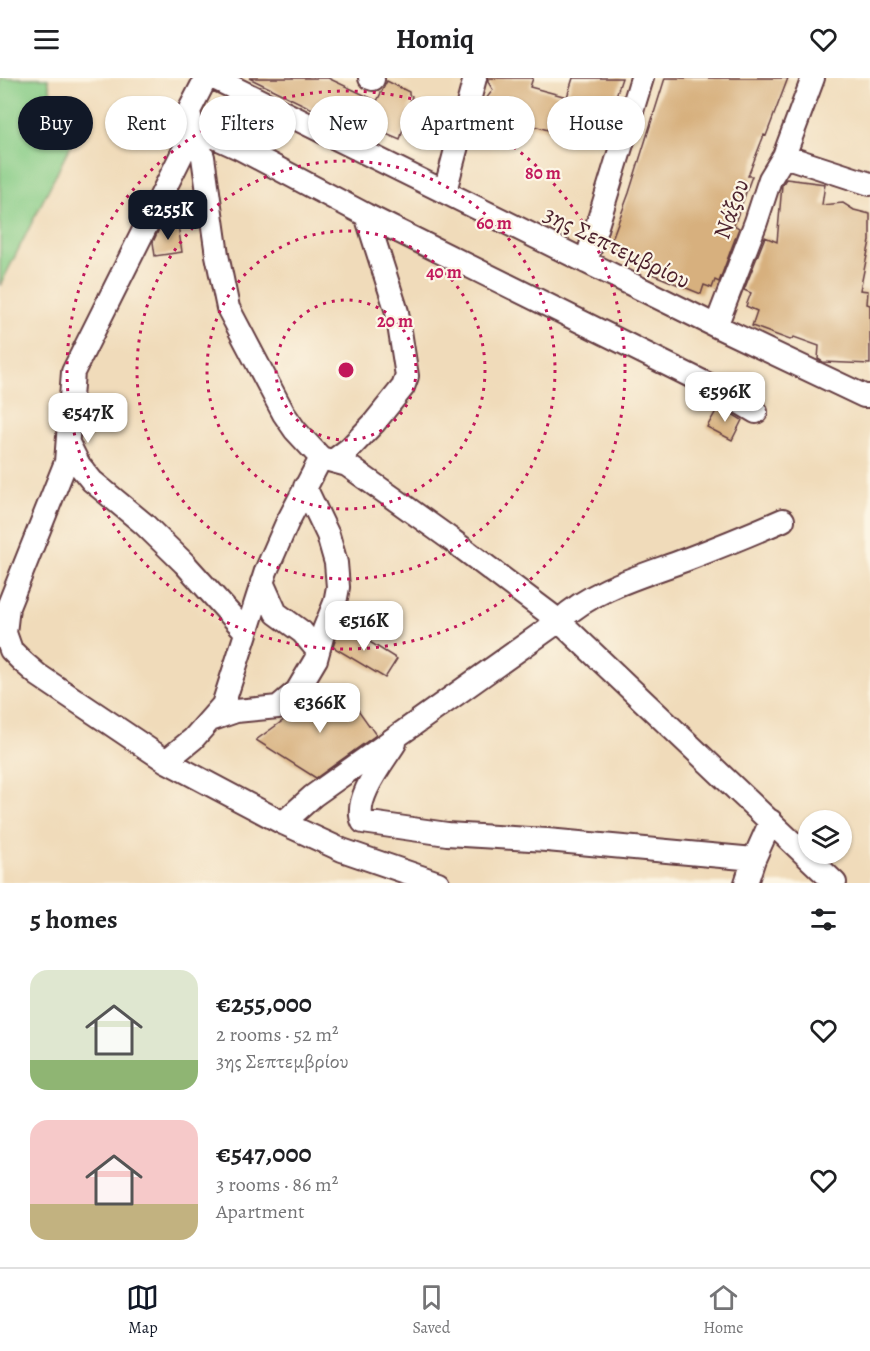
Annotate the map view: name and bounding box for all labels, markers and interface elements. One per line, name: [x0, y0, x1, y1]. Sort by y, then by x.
text: Homiq: [396, 21, 474, 57]
icon: menu: [30, 23, 63, 56]
icon: heart: [807, 23, 840, 56]
chip: Buy: [18, 96, 93, 150]
chip: Rent: [105, 96, 187, 150]
chip: Filters: [199, 96, 296, 150]
chip: New: [308, 96, 388, 150]
chip: Apartment: [400, 96, 535, 150]
chip: House: [547, 96, 645, 150]
text: 80 m: [525, 161, 561, 185]
street label: Νάξου: [705, 174, 757, 244]
pin: €255K: [126, 190, 210, 241]
text: €255K: [142, 196, 194, 223]
street label: 3ης Σεπτεμβρίου: [538, 198, 696, 296]
text: 60 m: [476, 211, 512, 235]
text: 40 m: [426, 260, 462, 284]
text: 20 m: [377, 309, 413, 333]
centre of rings: [336, 360, 356, 380]
pin: €596K: [683, 372, 767, 423]
text: €596K: [699, 378, 751, 405]
pin: €547K: [46, 393, 130, 444]
text: €547K: [62, 399, 114, 426]
pin: €516K: [322, 601, 406, 652]
text: €516K: [339, 607, 389, 634]
pin: €366K: [278, 683, 362, 734]
text: €366K: [294, 689, 346, 716]
map controls: [798, 810, 852, 864]
button: layers: [798, 810, 852, 864]
text: 5 homes: [30, 902, 118, 937]
icon: filters: [807, 903, 840, 936]
text: €255,000: [216, 986, 312, 1021]
icon: home: [78, 994, 150, 1066]
icon: heart: [807, 1014, 840, 1047]
text: 2 rooms · 52 m²: [216, 1021, 339, 1048]
text: 3ης Σεπτεμβρίου: [216, 1048, 349, 1075]
text: €547,000: [216, 1136, 312, 1171]
icon: home: [78, 1144, 150, 1216]
icon: heart: [807, 1164, 840, 1197]
text: 3 rooms · 86 m²: [216, 1171, 338, 1198]
text: Apartment: [216, 1198, 305, 1225]
tab: Map: [126, 1281, 159, 1339]
tab: Saved: [412, 1281, 450, 1339]
tab: Home: [703, 1281, 744, 1339]

